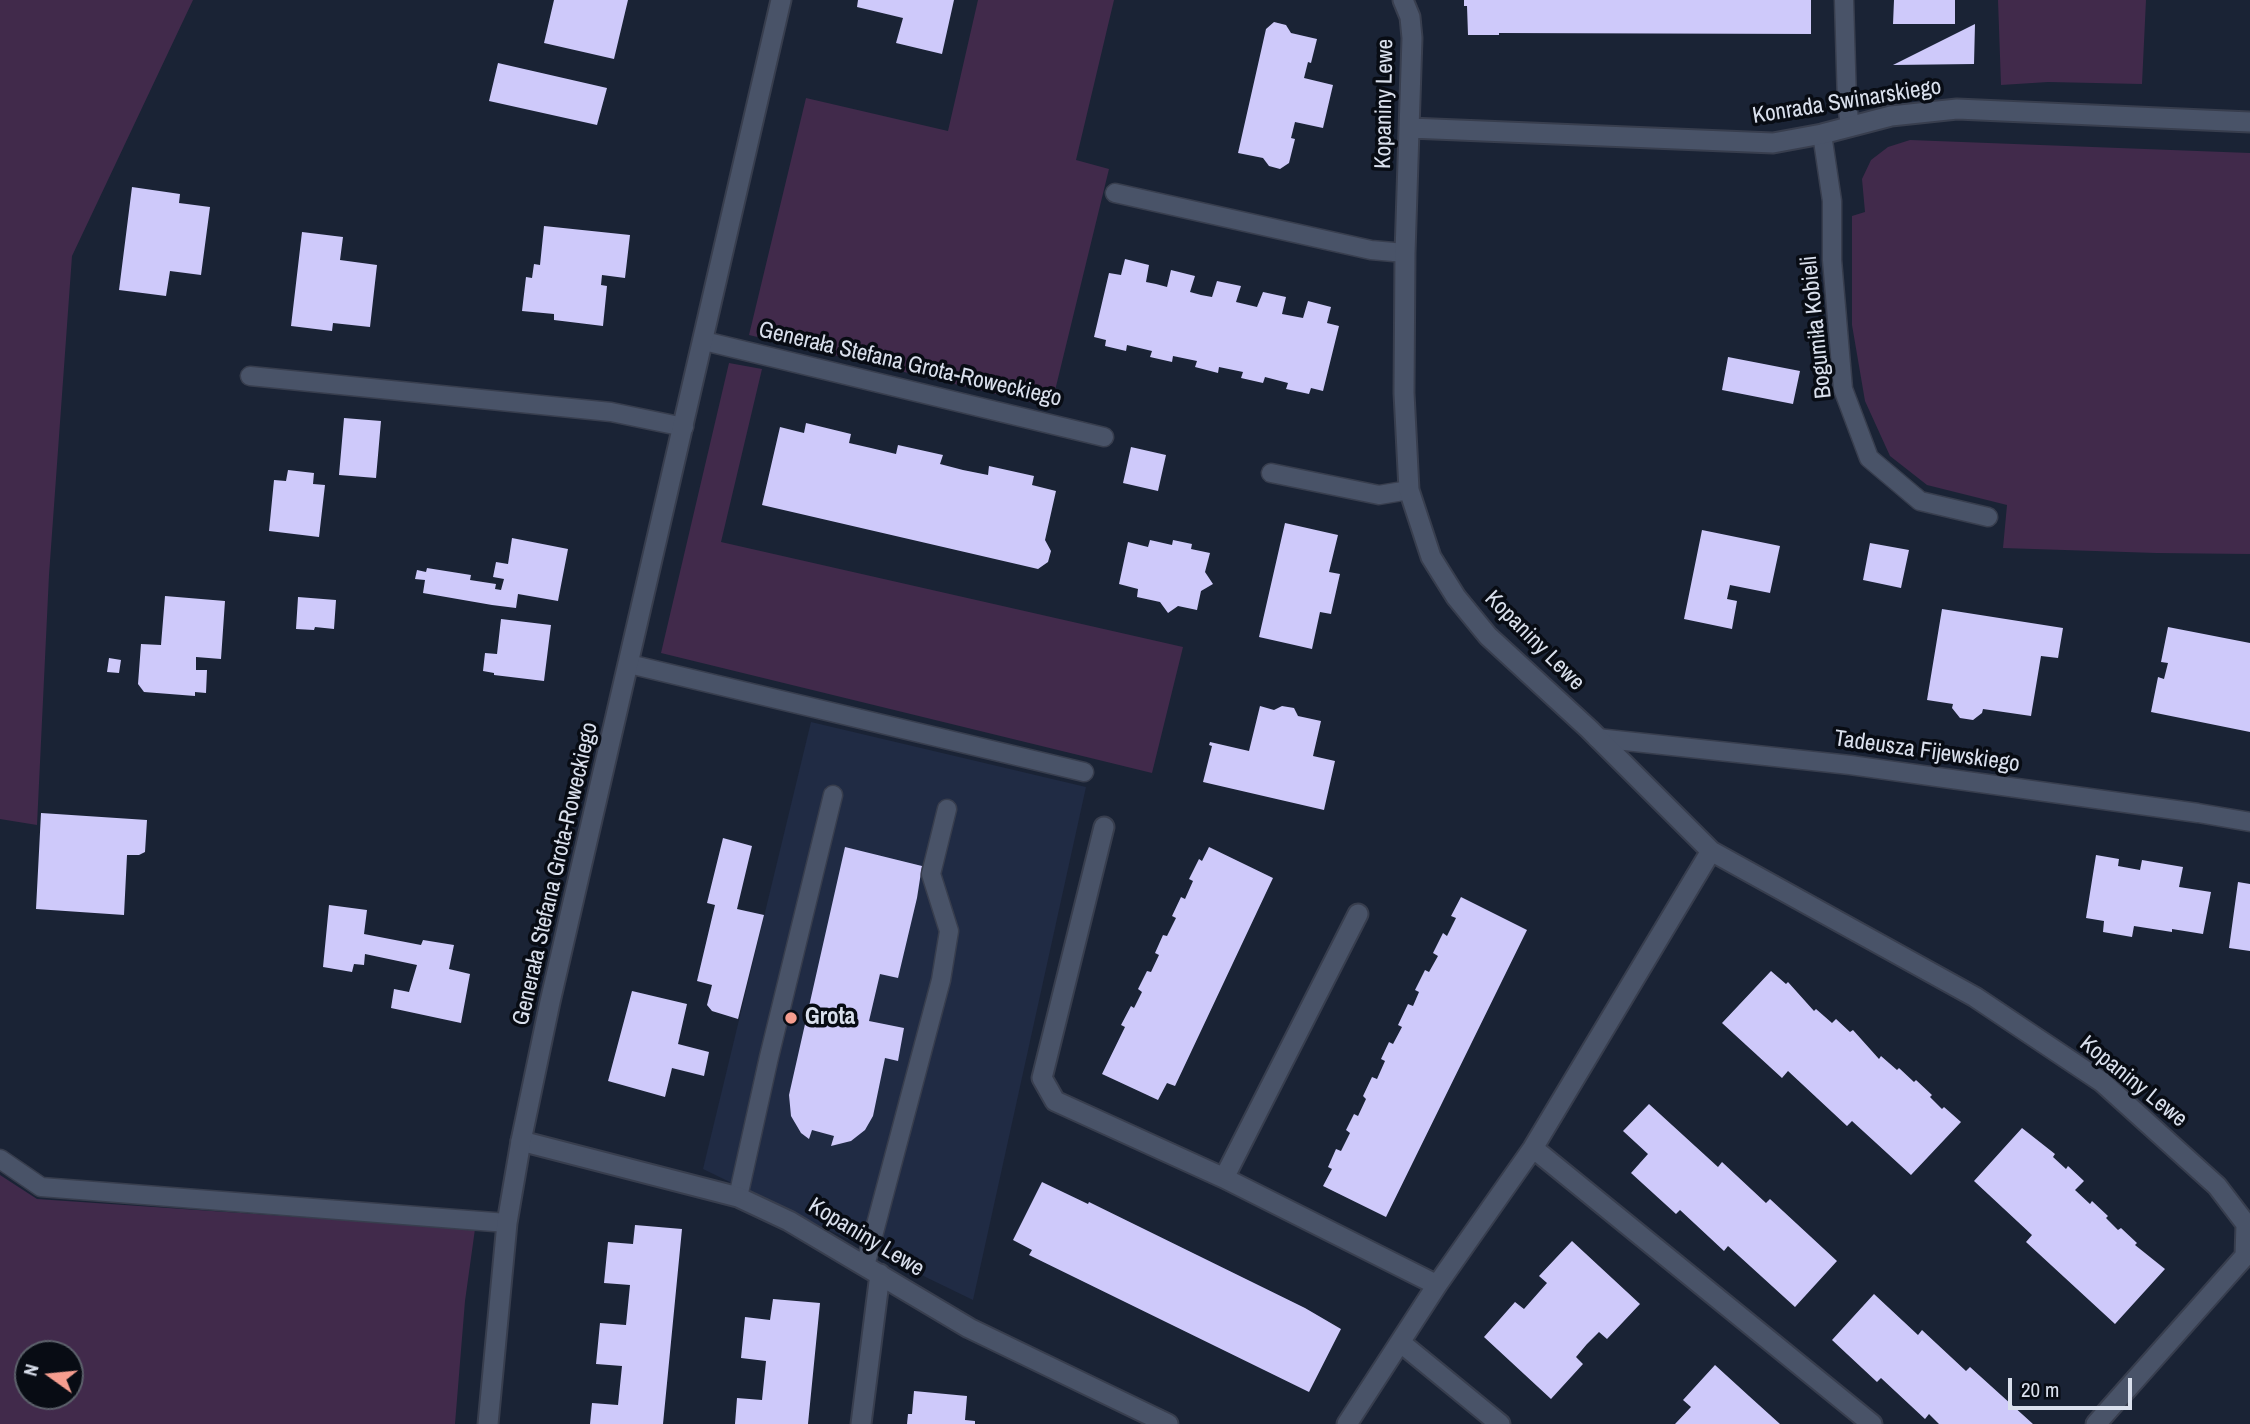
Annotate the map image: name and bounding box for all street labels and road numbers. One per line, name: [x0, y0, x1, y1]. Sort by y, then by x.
street label: Kopaniny Lewe: [1370, 39, 1400, 169]
street label: Konrada Swinarskiego: [1751, 73, 1943, 131]
street label: Bogumiła Kobieli: [1796, 254, 1838, 400]
street label: Generała Stefana Grota-Roweckiego: [756, 317, 1064, 413]
street label: Kopaniny Lewe: [1478, 585, 1590, 697]
street label: Generała Stefana Grota-Roweckiego: [508, 720, 604, 1028]
street label: Tadeusza Fijewskiego: [1833, 725, 2021, 779]
street label: Kopaniny Lewe: [2074, 1030, 2192, 1134]
street label: Kopaniny Lewe: [803, 1193, 929, 1283]

